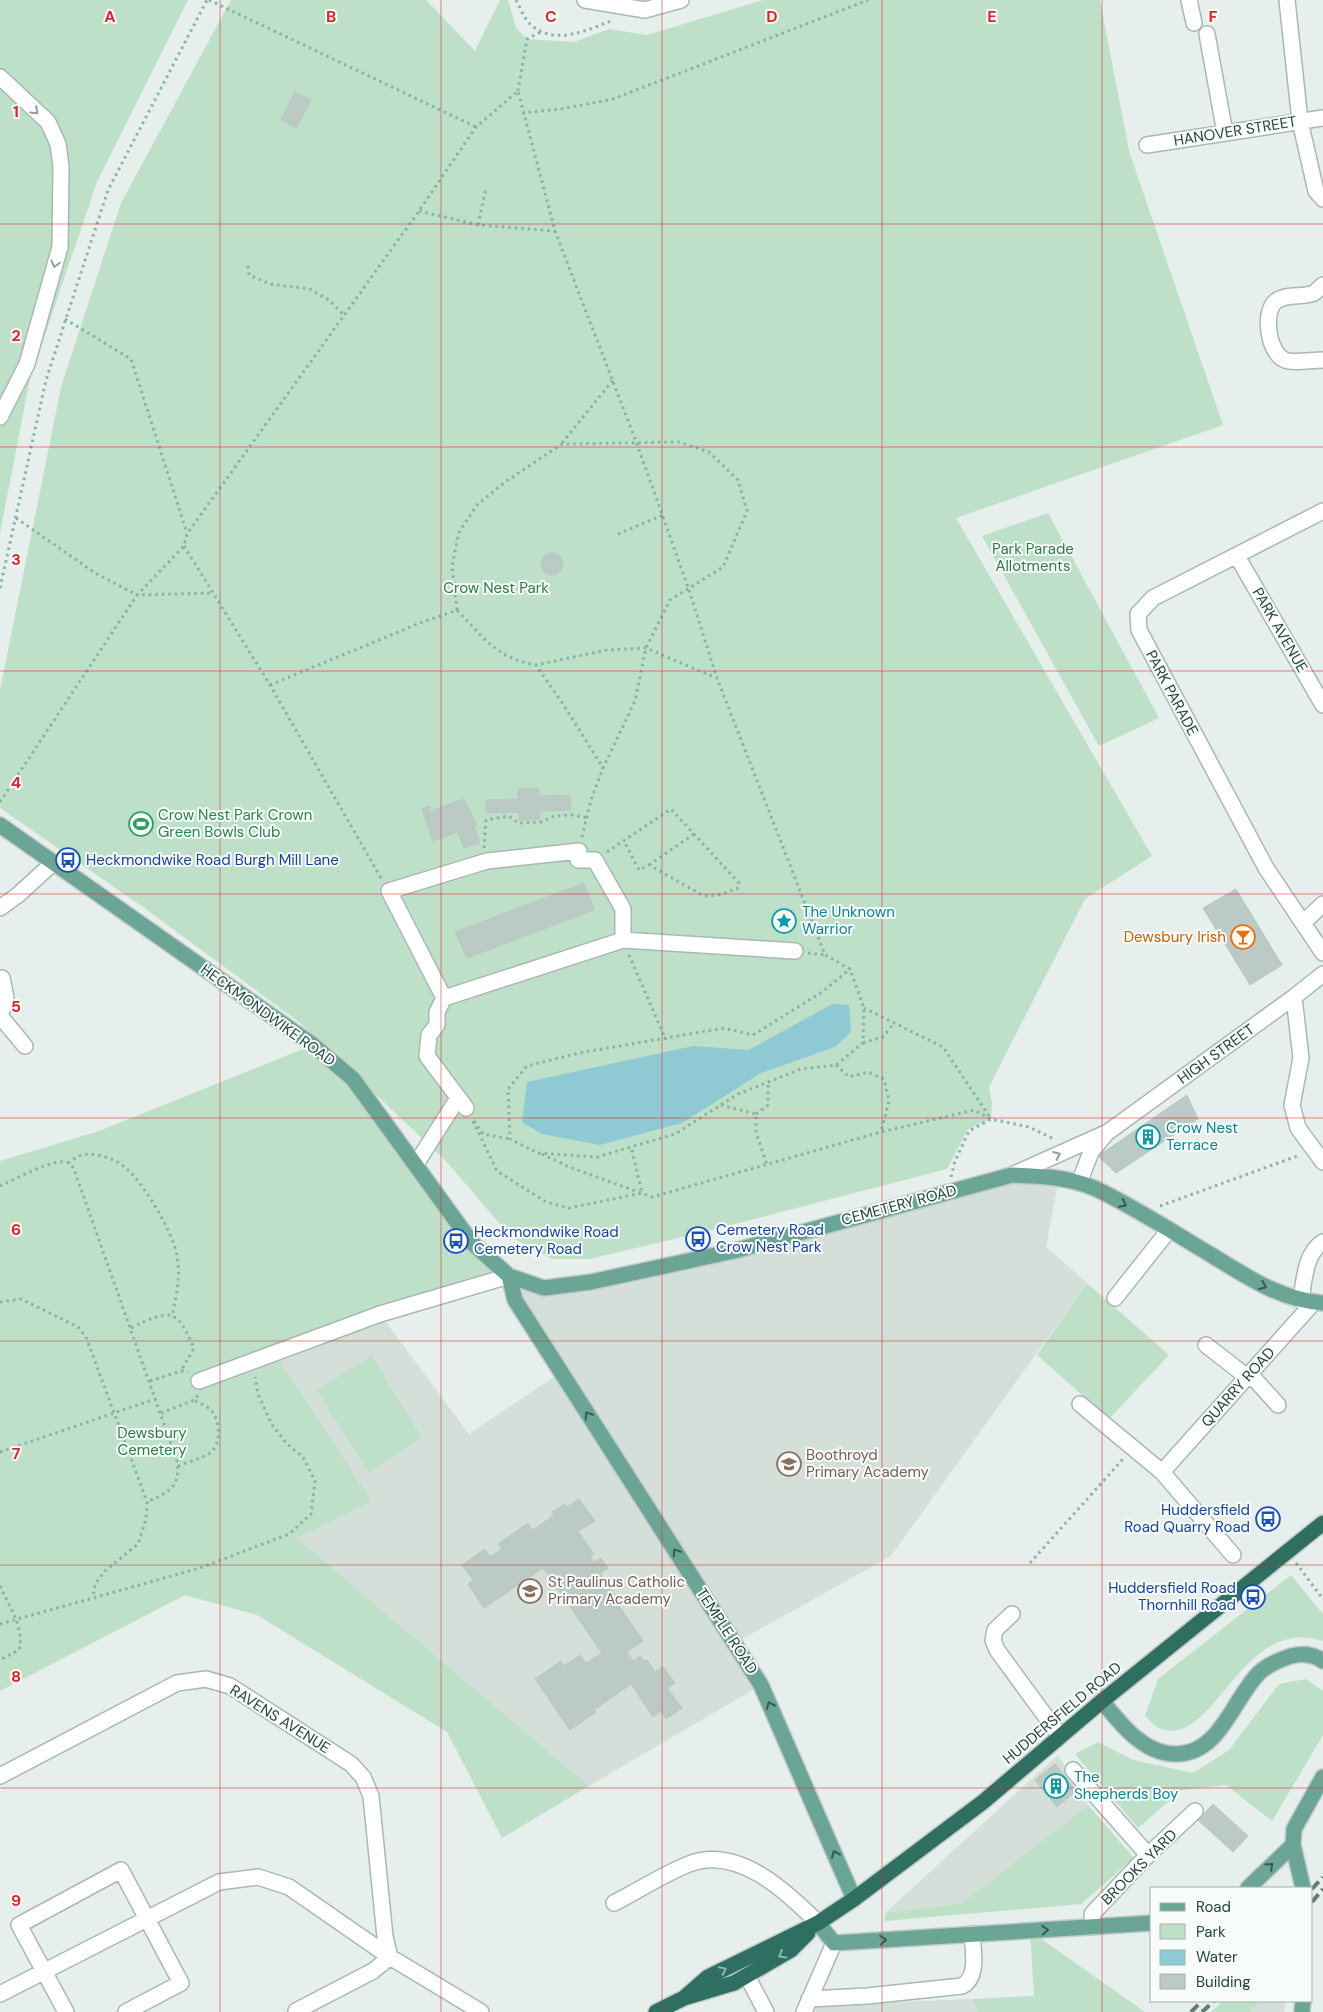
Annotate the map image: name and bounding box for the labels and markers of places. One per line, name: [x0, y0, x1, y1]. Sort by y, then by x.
place label: Crow Nest Park Crown Green Bowls Club: [158, 805, 312, 842]
sports icon: Crow Nest Park Crown Green Bowls Club: [128, 811, 154, 837]
bus stop icon: Heckmondwike Road Burgh Mill Lane: [55, 847, 81, 873]
place label: Heckmondwike Road Burgh Mill Lane: [86, 850, 339, 870]
place label: The Unknown Warrior: [802, 902, 895, 939]
place icon: The Unknown Warrior: [771, 908, 797, 934]
bar icon: Dewsbury Irish: [1230, 924, 1256, 950]
place label: Dewsbury Irish: [1124, 927, 1226, 947]
place label: Crow Nest Terrace: [1166, 1118, 1238, 1155]
building icon: Crow Nest Terrace: [1135, 1124, 1161, 1150]
place label: Cemetery Road Crow Nest Park: [716, 1220, 824, 1257]
place label: Heckmondwike Road Cemetery Road: [474, 1222, 619, 1259]
bus stop icon: Cemetery Road Crow Nest Park: [685, 1226, 711, 1252]
bus stop icon: Heckmondwike Road Cemetery Road: [443, 1228, 469, 1254]
place label: Boothroyd Primary Academy: [806, 1445, 930, 1482]
school or university icon: Boothroyd Primary Academy: [776, 1451, 802, 1477]
place label: Huddersfield Road Quarry Road: [1124, 1500, 1250, 1537]
bus stop icon: Huddersfield Road Quarry Road: [1255, 1506, 1281, 1532]
place label: St Paulinus Catholic Primary Academy: [548, 1572, 685, 1609]
school or university icon: St Paulinus Catholic Primary Academy: [517, 1578, 543, 1604]
place label: Huddersfield Road Thornhill Road: [1108, 1578, 1236, 1615]
bus stop icon: Huddersfield Road Thornhill Road: [1240, 1584, 1266, 1610]
place label: The Shepherds Boy: [1074, 1767, 1179, 1804]
building icon: The Shepherds Boy: [1043, 1773, 1069, 1799]

